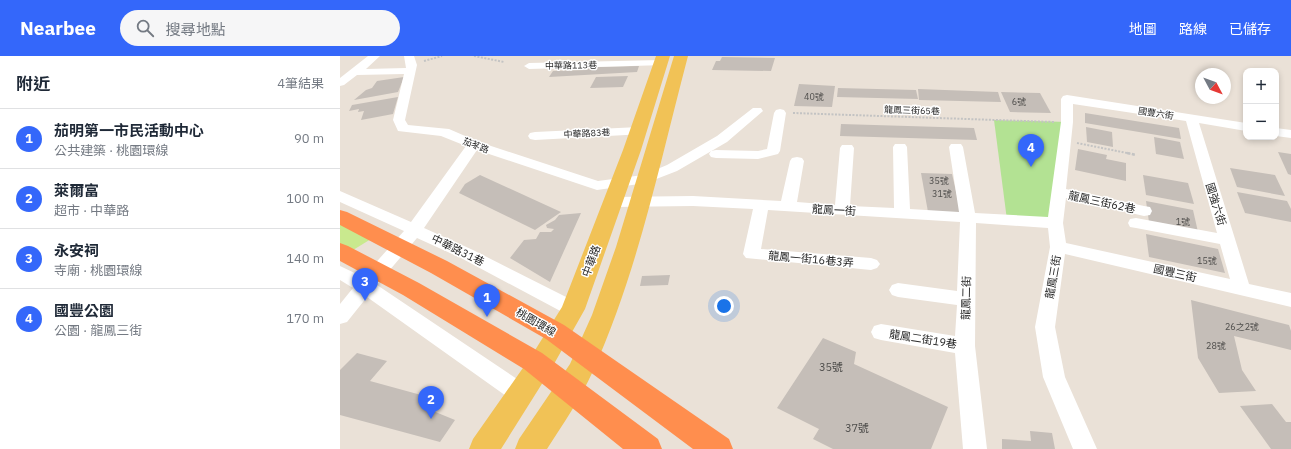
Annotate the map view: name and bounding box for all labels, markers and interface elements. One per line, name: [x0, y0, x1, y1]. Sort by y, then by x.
search box: [120, 10, 400, 46]
text: Nearbee: [20, 16, 96, 40]
icon: search: [134, 17, 156, 39]
text: 搜尋地點: [166, 20, 226, 39]
text: 地圖: [1129, 20, 1157, 38]
text: 路線: [1179, 20, 1207, 38]
text: 已儲存: [1229, 20, 1271, 38]
street label: 中華路113巷: [545, 59, 597, 71]
north arrow: [1195, 68, 1231, 104]
map controls: [1243, 68, 1279, 140]
button: +: [1243, 68, 1279, 104]
text: 附近: [16, 73, 50, 95]
text: 4筆結果: [277, 75, 324, 92]
house number: 40號: [804, 91, 824, 102]
house number: 6號: [1012, 96, 1026, 107]
street label: 龍鳳三街65巷: [884, 104, 940, 116]
button: −: [1243, 104, 1279, 140]
street label: 國豐六街: [1137, 105, 1175, 121]
text: 茄明第一市民活動中心: [54, 121, 204, 140]
street label: 中華路83巷: [563, 126, 611, 140]
text: 1: [25, 130, 33, 147]
text: 90 m: [294, 130, 324, 147]
pin: 4: [1018, 134, 1044, 167]
street label: 茄苳路: [461, 135, 491, 155]
text: 公共建築 · 桃園環線: [54, 142, 168, 159]
house number: 35號: [929, 175, 949, 186]
text: 萊爾富: [54, 181, 99, 200]
street label: 國強六街: [1203, 181, 1229, 227]
house number: 31號: [932, 188, 952, 199]
street label: 龍鳳三街62巷: [1067, 188, 1137, 216]
text: 2: [25, 190, 33, 207]
text: 100 m: [286, 190, 324, 207]
text: 超市 · 中華路: [54, 202, 129, 219]
street label: 龍鳳一街: [812, 202, 856, 218]
house number: 1號: [1176, 216, 1190, 227]
street label: 中華路31巷: [429, 231, 487, 269]
text: 永安祠: [54, 241, 99, 260]
street label: 中華路: [579, 243, 603, 279]
street label: 龍鳳一街16巷3弄: [768, 248, 854, 270]
text: 3: [25, 250, 33, 267]
text: 140 m: [286, 250, 324, 267]
street label: 龍鳳三街: [1042, 254, 1064, 300]
house number: 15號: [1197, 255, 1217, 266]
street label: 國豐三街: [1152, 261, 1198, 285]
text: 寺廟 · 桃園環線: [54, 262, 142, 279]
pin: 3: [352, 268, 378, 301]
street label: 龍鳳二街: [959, 276, 973, 320]
pin: 1: [474, 284, 500, 317]
your location: [714, 296, 734, 316]
text: 國豐公園: [54, 301, 114, 320]
street label: 桃園環線: [513, 305, 559, 339]
text: 4: [25, 310, 33, 327]
text: 170 m: [286, 310, 324, 327]
house number: 26之2號: [1225, 321, 1259, 332]
text: 公園 · 龍鳳三街: [54, 322, 142, 339]
street label: 龍鳳二街19巷: [888, 327, 958, 351]
house number: 28號: [1206, 340, 1226, 351]
house number: 35號: [819, 360, 843, 374]
pin: 2: [418, 386, 444, 419]
house number: 37號: [845, 421, 869, 435]

